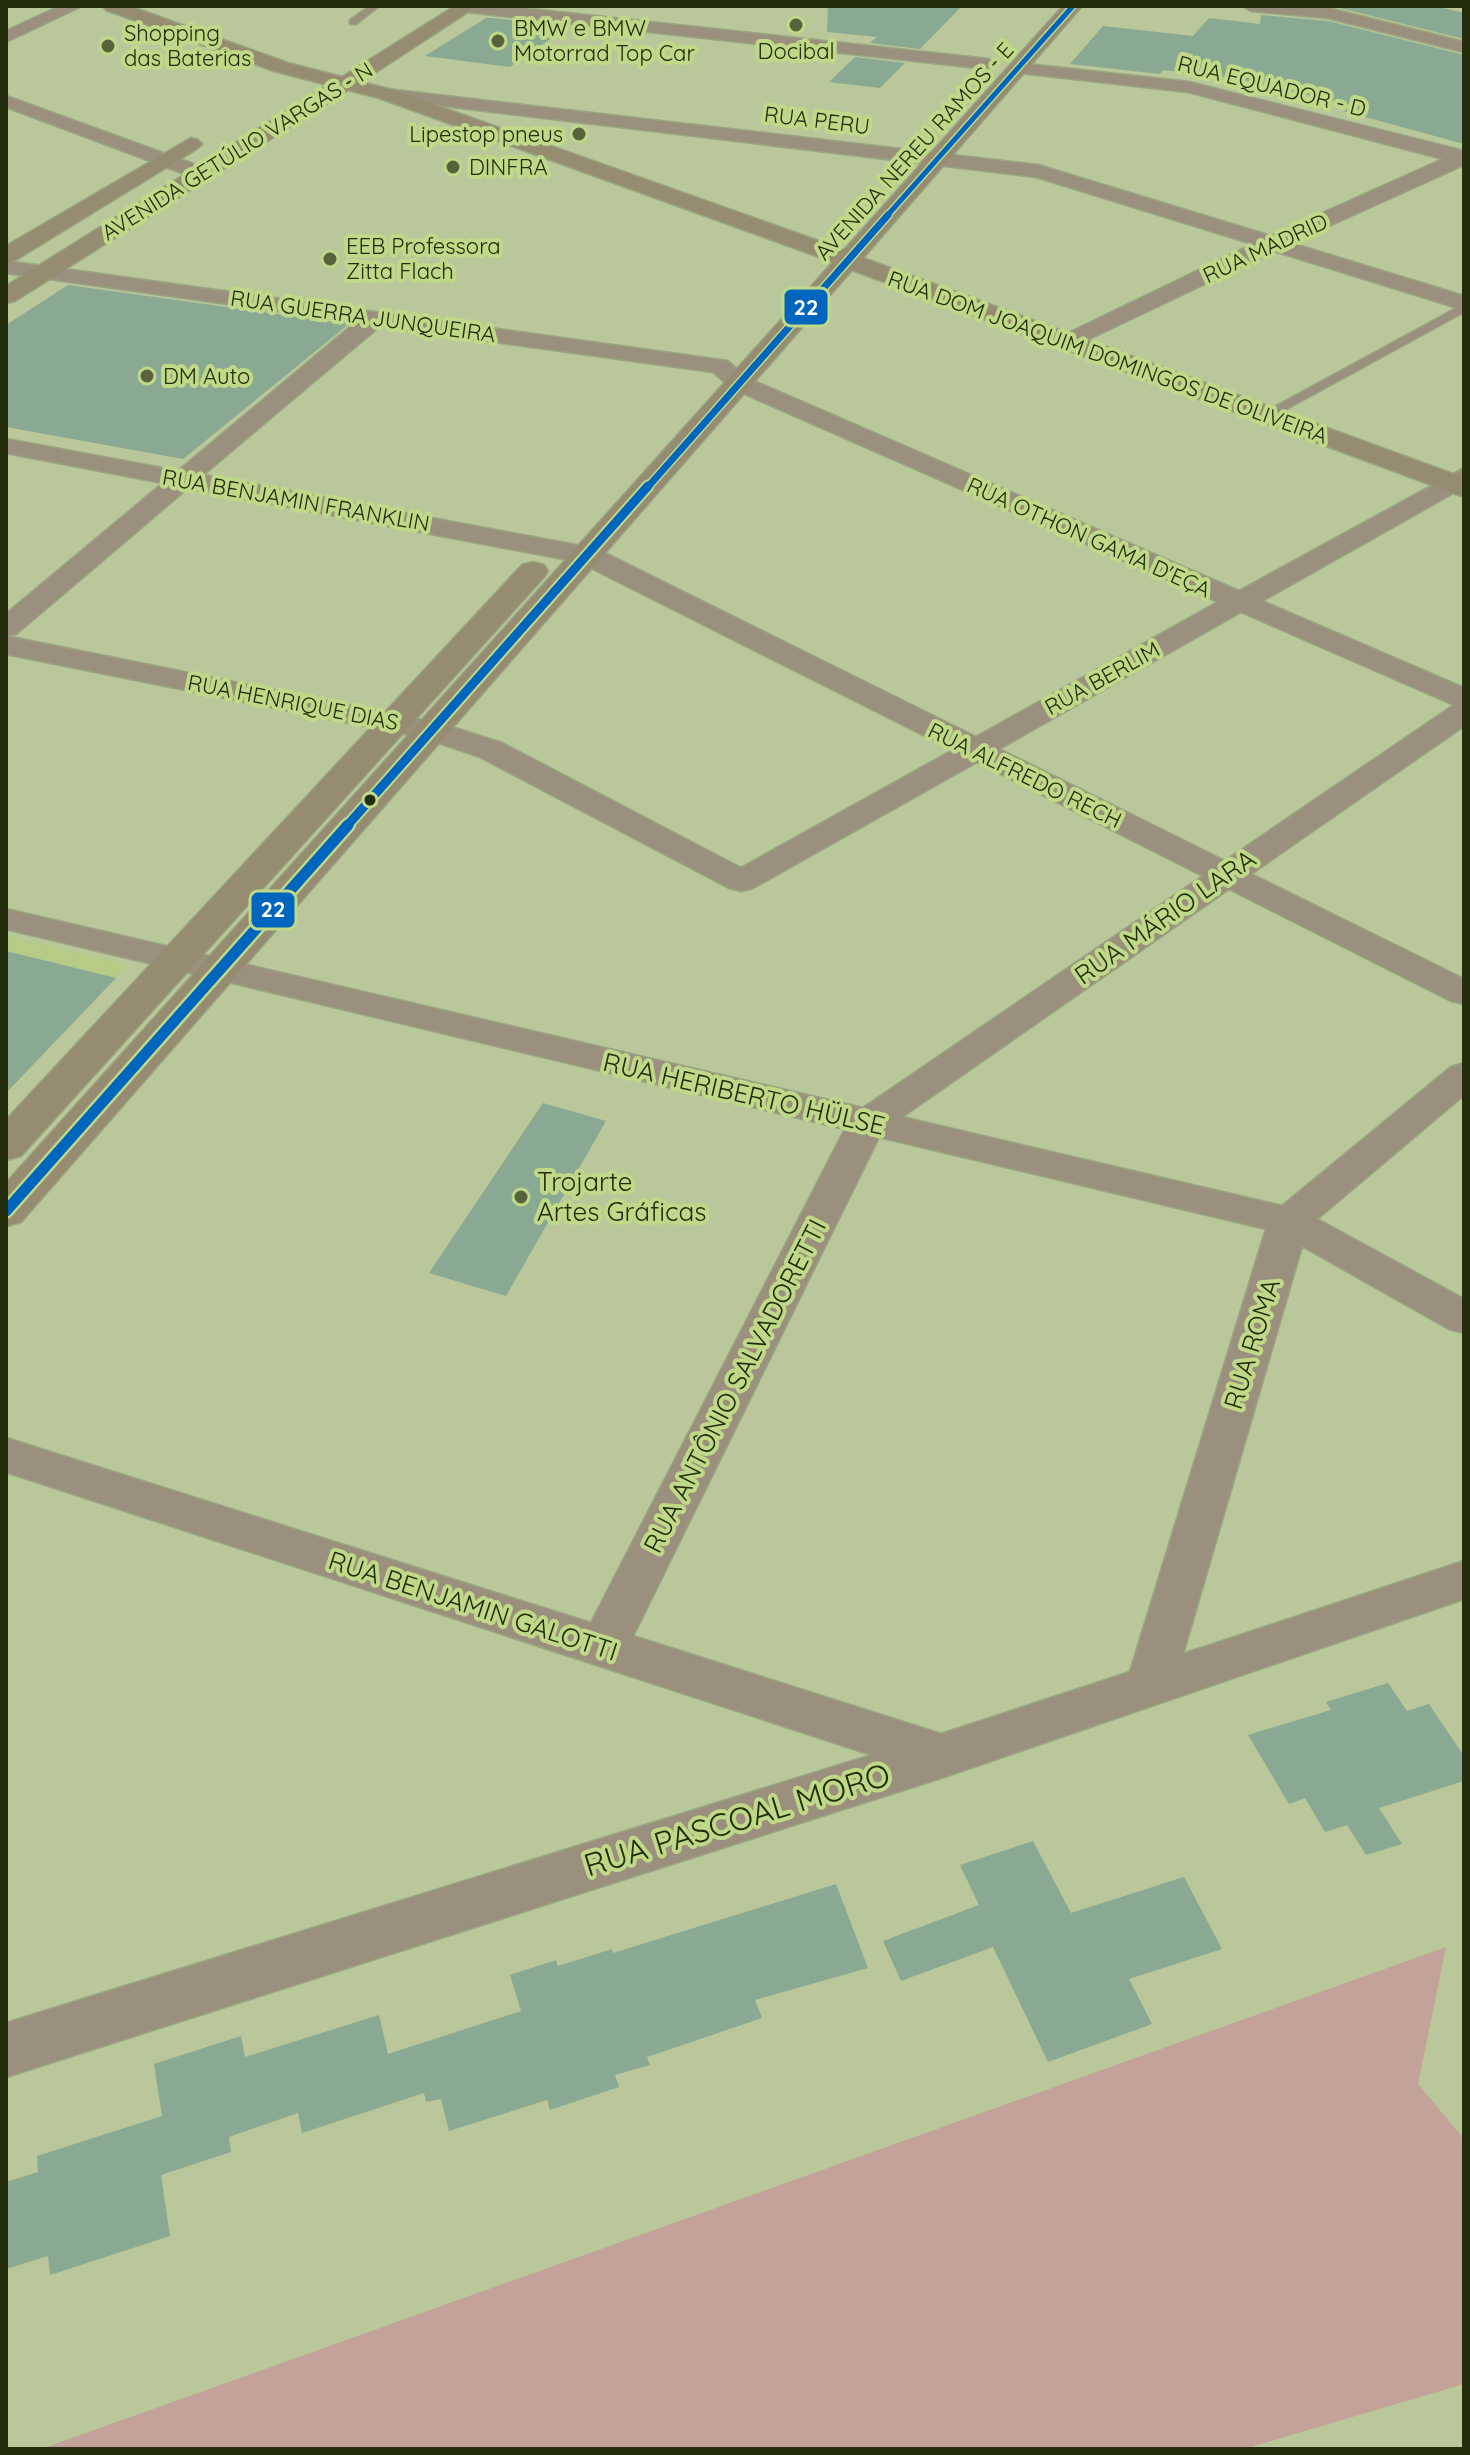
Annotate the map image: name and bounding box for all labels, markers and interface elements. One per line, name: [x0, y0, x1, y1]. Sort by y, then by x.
place label: BMW e BMW Motorrad Top Car: [514, 14, 695, 67]
marker: Docibal: [787, 16, 805, 34]
place label: Shopping das Baterias: [124, 19, 251, 72]
marker: BMW e BMW Motorrad Top Car: [489, 32, 507, 50]
street label: AVENIDA NEREU RAMOS - E: [809, 36, 1019, 266]
marker: Shopping das Baterias: [99, 37, 117, 55]
place label: Docibal: [757, 37, 835, 65]
street label: RUA EQUADOR - D: [1175, 49, 1369, 123]
street label: AVENIDA GETÚLIO VARGAS - N: [96, 56, 378, 246]
street label: RUA PERU: [763, 100, 871, 140]
place label: Lipestop pneus: [409, 120, 563, 148]
marker: Lipestop pneus: [570, 125, 588, 143]
place label: DINFRA: [469, 153, 548, 181]
marker: DINFRA: [444, 158, 462, 176]
street label: RUA MADRID: [1198, 207, 1332, 289]
place label: EEB Professora Zitta Flach: [346, 232, 501, 285]
marker: EEB Professora Zitta Flach: [321, 250, 339, 268]
street label: RUA DOM JOAQUIM DOMINGOS DE OLIVEIRA: [884, 264, 1332, 450]
street label: RUA GUERRA JUNQUEIRA: [229, 284, 497, 348]
line badge: 22: [783, 288, 829, 326]
text: 22: [793, 293, 819, 321]
place label: DM Auto: [163, 362, 250, 390]
marker: DM Auto: [138, 367, 156, 385]
street label: RUA BENJAMIN FRANKLIN: [160, 463, 432, 537]
street label: RUA OTHON GAMA D'EÇA: [963, 471, 1215, 603]
street label: RUA BERLIM: [1040, 635, 1164, 721]
street label: RUA HENRIQUE DIAS: [185, 668, 401, 736]
street label: RUA ALFREDO RECH: [924, 716, 1126, 834]
unlabelled marker: [362, 792, 378, 808]
street label: RUA MÁRIO LARA: [1068, 842, 1262, 991]
line badge: 22: [250, 891, 296, 929]
text: 22: [260, 895, 286, 923]
street label: RUA HERIBERTO HÜLSE: [600, 1045, 888, 1142]
place label: Trojarte Artes Gráficas: [537, 1165, 706, 1228]
marker: Trojarte Artes Gráficas: [512, 1188, 530, 1206]
street label: RUA ANTÔNIO SALVADORETTI: [636, 1213, 833, 1558]
street label: RUA ROMA: [1216, 1274, 1287, 1413]
street label: RUA BENJAMIN GALOTTI: [324, 1543, 622, 1668]
street label: RUA PASCOAL MORO: [579, 1753, 895, 1885]

